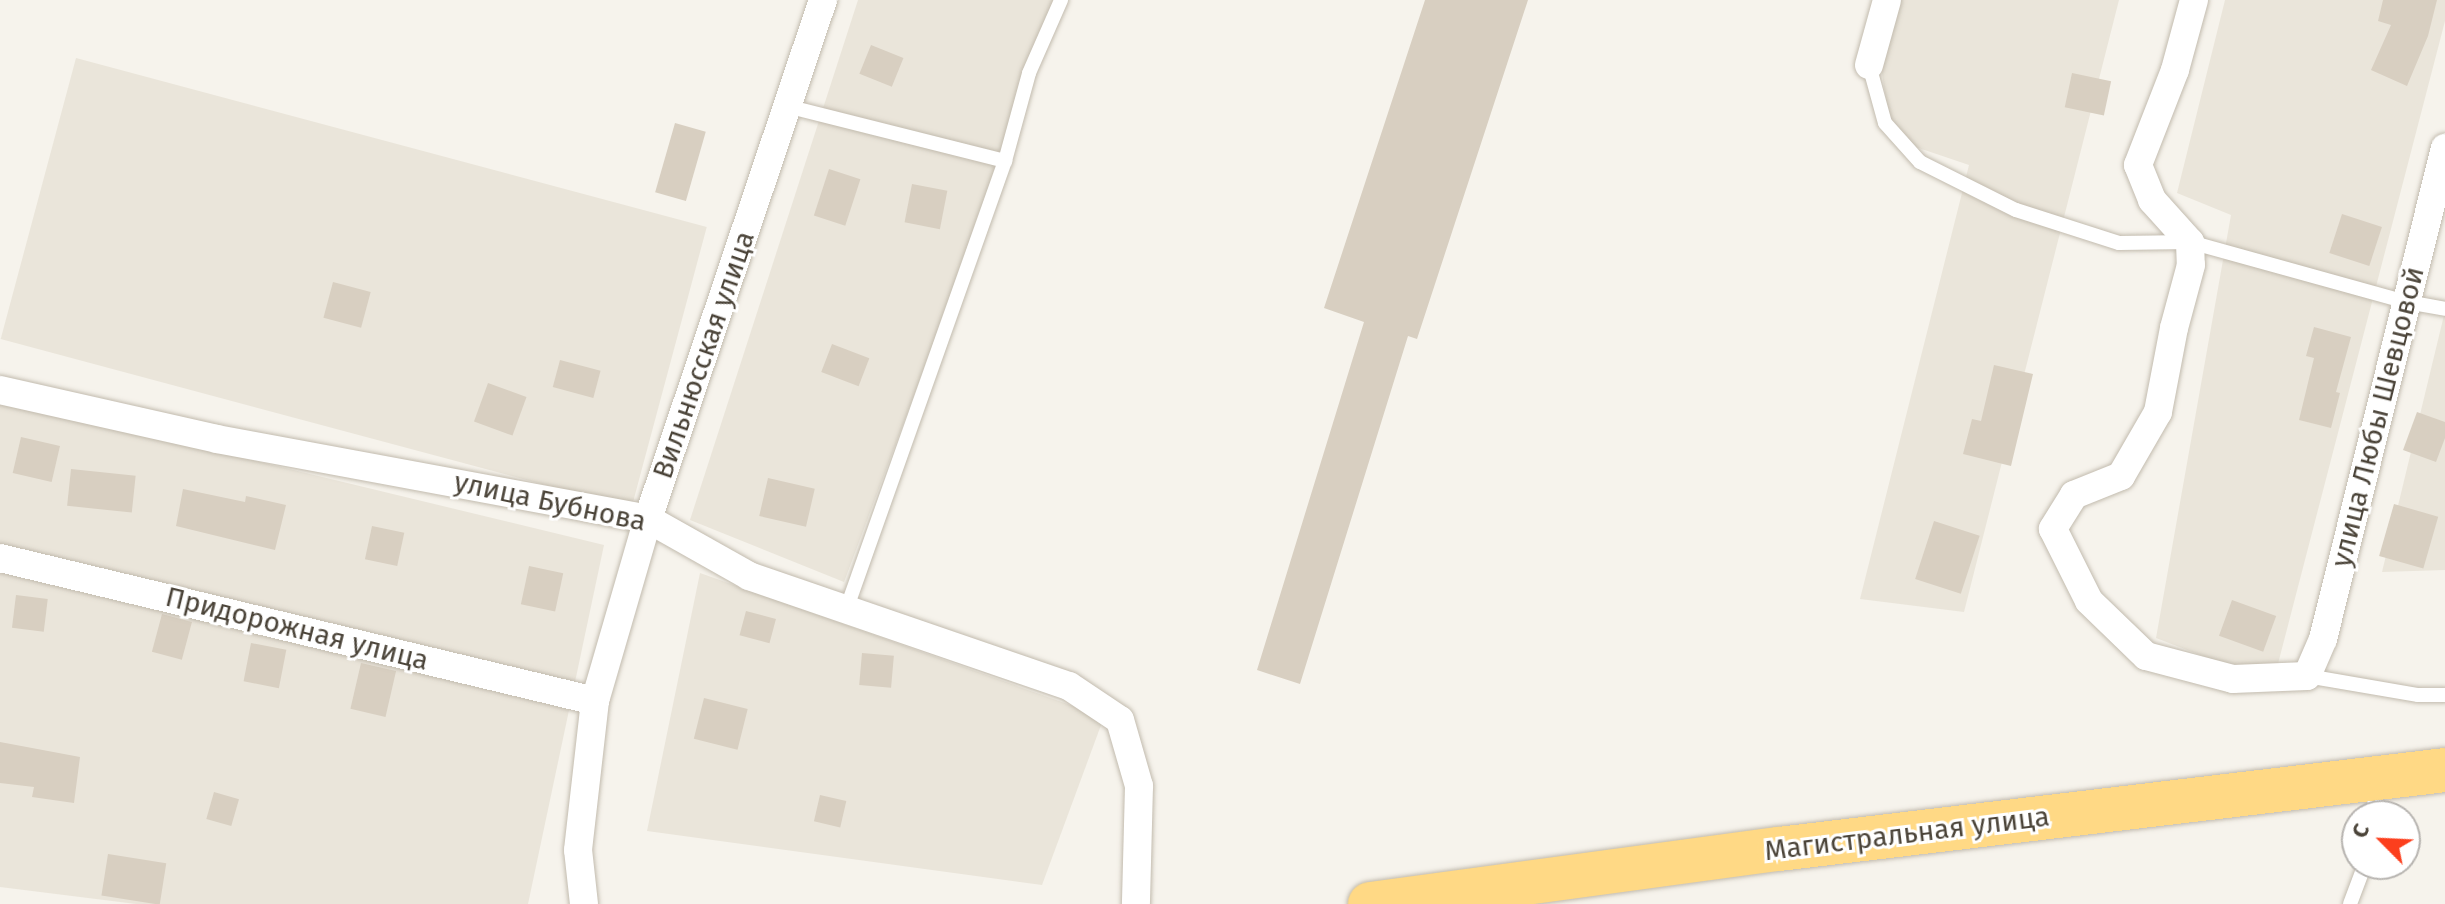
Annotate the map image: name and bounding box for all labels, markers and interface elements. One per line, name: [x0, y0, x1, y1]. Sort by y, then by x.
street label: Вильнюсская улица: [646, 227, 762, 483]
street label: улица Любы Шевцовой: [2324, 263, 2432, 571]
street label: улица Бубнова: [451, 465, 649, 539]
street label: Придорожная улица: [162, 580, 432, 678]
street label: Магистральная улица: [1763, 800, 2051, 868]
north arrow: [2341, 800, 2421, 880]
text: С: [2346, 820, 2375, 842]

